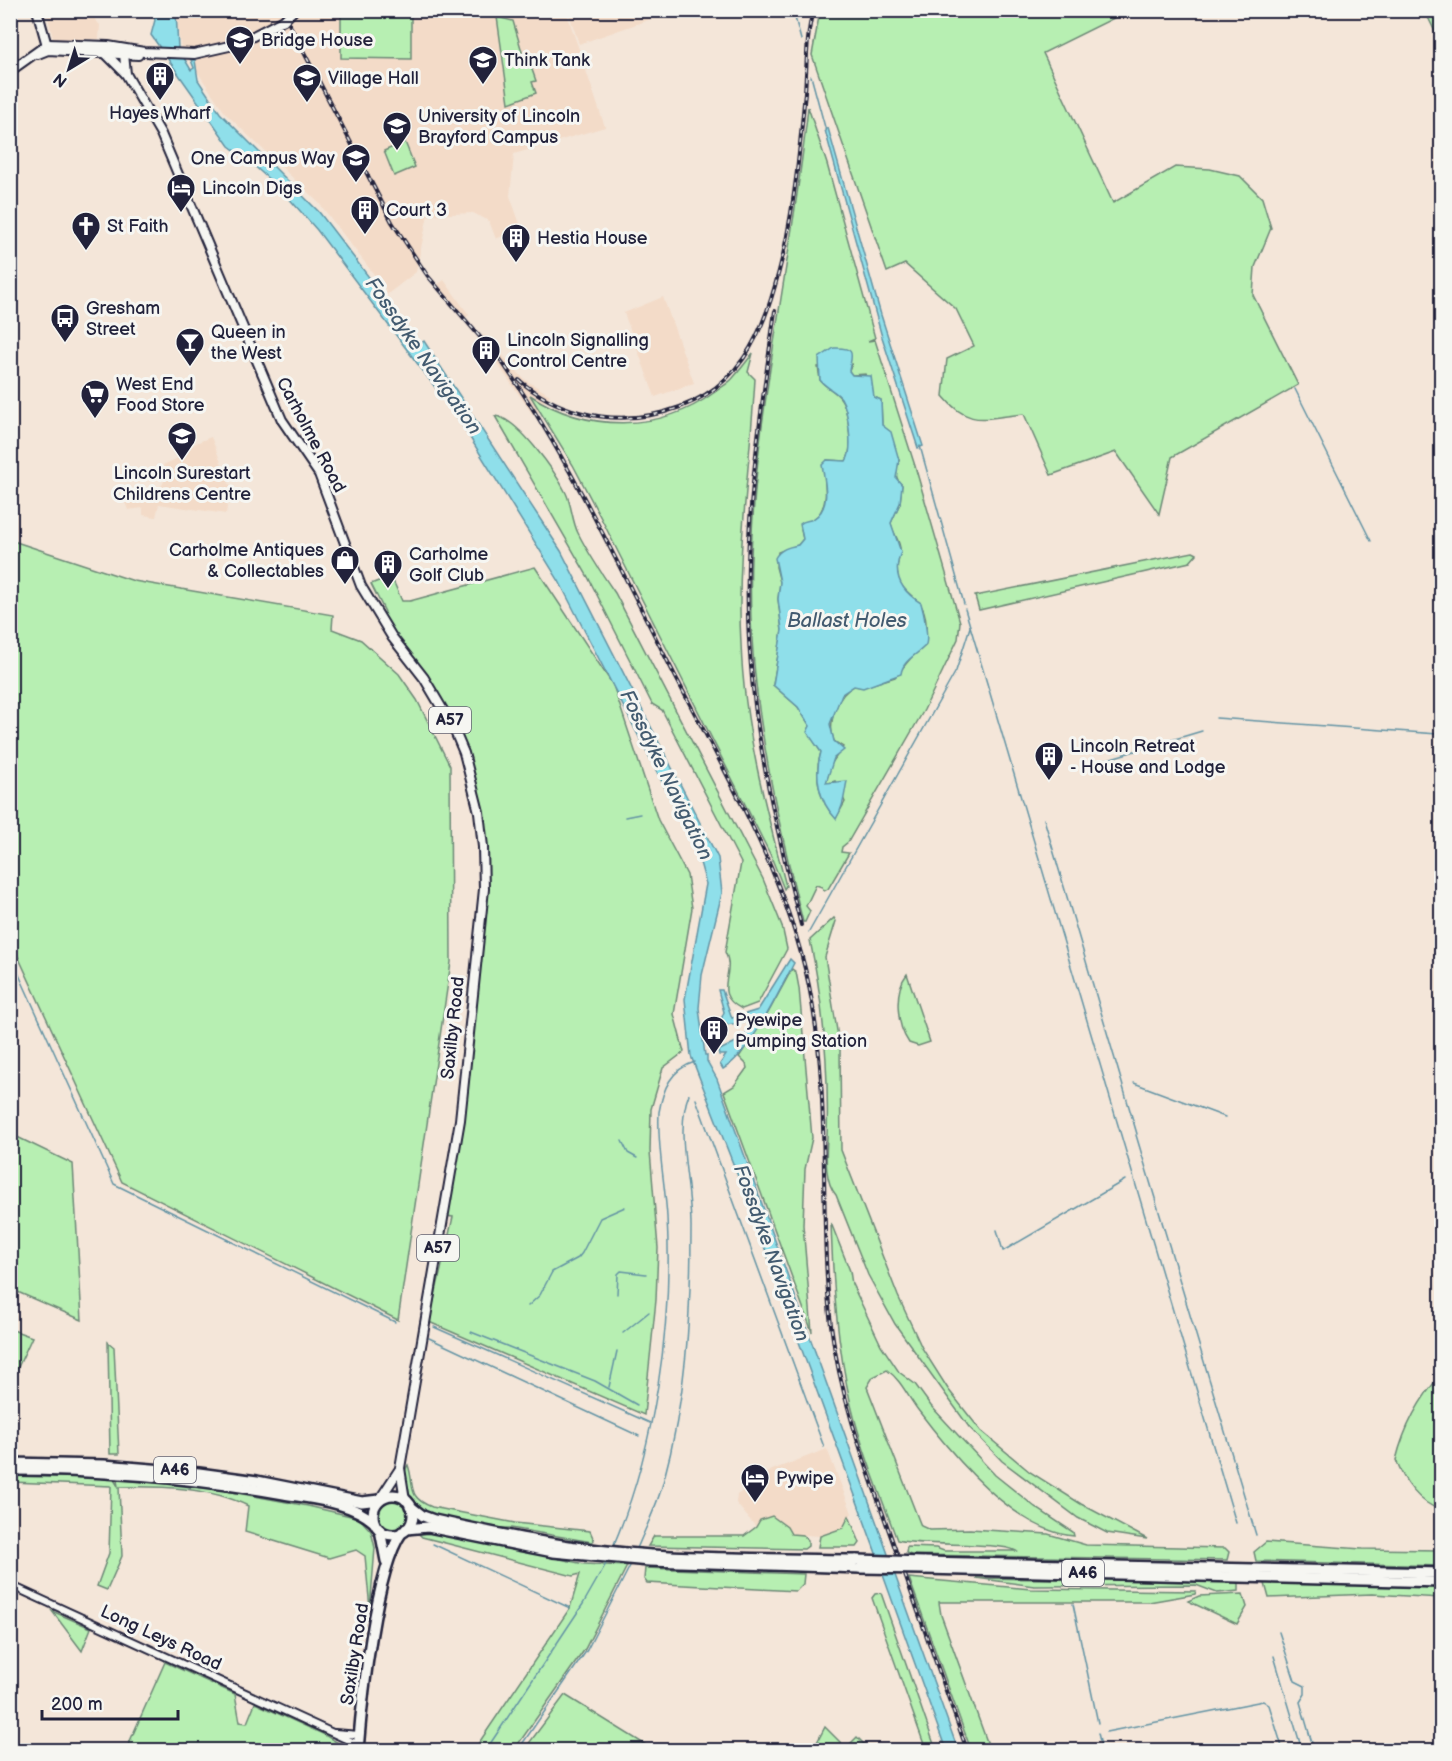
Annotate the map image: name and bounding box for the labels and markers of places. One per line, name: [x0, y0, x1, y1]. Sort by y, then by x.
school or university icon: Bridge House: [224, 24, 256, 66]
place label: Bridge House: [261, 30, 373, 51]
school or university icon: Think Tank: [467, 44, 499, 86]
place label: Think Tank: [504, 50, 590, 71]
building icon: Hayes Wharf: [144, 60, 176, 102]
school or university icon: Village Hall: [291, 62, 323, 104]
place label: Village Hall: [328, 68, 419, 89]
place label: Hayes Wharf: [109, 103, 211, 124]
place label: University of Lincoln Brayford Campus: [418, 106, 580, 148]
school or university icon: University of Lincoln Brayford Campus: [381, 110, 413, 152]
school or university icon: One Campus Way: [340, 142, 372, 184]
place label: One Campus Way: [191, 148, 336, 169]
hotel icon: Lincoln Digs: [165, 172, 197, 214]
place label: Lincoln Digs: [202, 178, 302, 199]
building icon: Court 3: [349, 194, 381, 236]
place label: Court 3: [386, 200, 447, 221]
church icon: St Faith: [70, 210, 102, 252]
place label: St Faith: [107, 216, 168, 237]
building icon: Hestia House: [500, 222, 532, 264]
place label: Hestia House: [537, 228, 648, 249]
place label: Gresham Street: [86, 298, 160, 340]
bus stop icon: Gresham Street: [49, 302, 81, 344]
place label: Queen in the West: [211, 322, 286, 364]
bar icon: Queen in the West: [174, 326, 206, 368]
place label: Lincoln Signalling Control Centre: [507, 330, 649, 372]
building icon: Lincoln Signalling Control Centre: [470, 334, 502, 376]
place label: West End Food Store: [116, 374, 205, 416]
supermarket icon: West End Food Store: [79, 378, 111, 420]
school or university icon: Lincoln Surestart Childrens Centre: [166, 420, 198, 462]
place label: Lincoln Surestart Childrens Centre: [113, 463, 251, 505]
place label: Carholme Antiques & Collectables: [169, 540, 324, 582]
shop icon: Carholme Antiques & Collectables: [329, 544, 361, 586]
place label: Carholme Golf Club: [409, 544, 489, 586]
building icon: Carholme Golf Club: [372, 548, 404, 590]
place label: Lincoln Retreat - House and Lodge: [1070, 736, 1226, 778]
building icon: Lincoln Retreat - House and Lodge: [1033, 740, 1065, 782]
place label: Pyewipe Pumping Station: [735, 1010, 867, 1052]
building icon: Pyewipe Pumping Station: [698, 1014, 730, 1056]
hotel icon: Pywipe: [739, 1462, 771, 1504]
place label: Pywipe: [776, 1468, 834, 1489]

